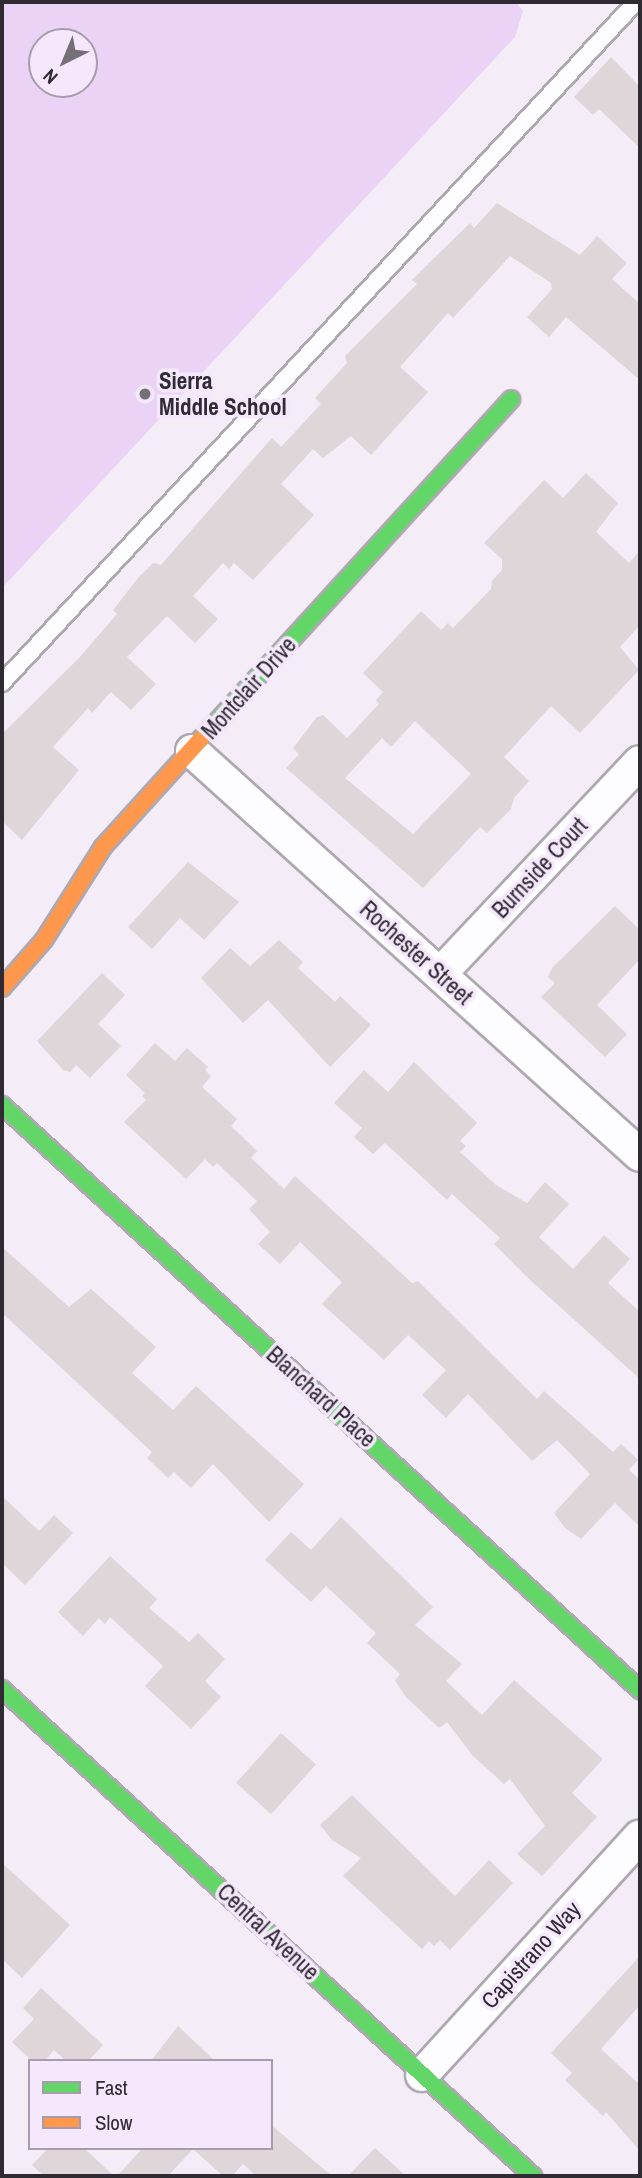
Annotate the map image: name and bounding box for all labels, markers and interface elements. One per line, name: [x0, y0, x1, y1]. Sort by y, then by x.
north arrow: [28, 28, 98, 98]
text: N: [37, 64, 63, 90]
place label: Sierra Middle School: [159, 367, 287, 421]
marker: Sierra Middle School: [137, 386, 153, 402]
street label: Montclair Drive: [196, 631, 302, 745]
street label: Burnside Court: [487, 812, 593, 924]
street label: Rochester Street: [354, 895, 478, 1011]
street label: Blanchard Place: [261, 1341, 381, 1453]
street label: Central Avenue: [211, 1878, 325, 1986]
street label: Capistrano Way: [476, 1896, 586, 2014]
legend: [28, 2059, 273, 2150]
text: Fast: [95, 2073, 128, 2102]
text: Slow: [95, 2108, 132, 2137]

